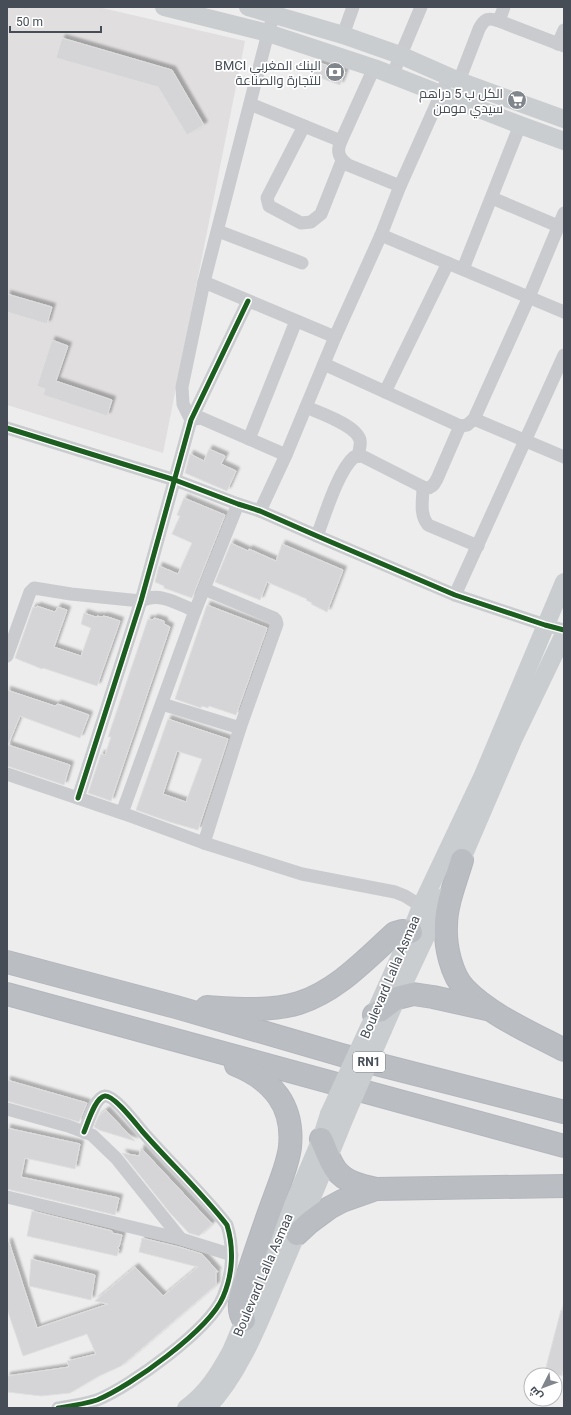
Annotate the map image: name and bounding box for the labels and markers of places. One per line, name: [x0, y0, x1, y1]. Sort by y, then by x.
place label: BMCI البنك المغربي للتجارة والصناعة: [215, 58, 321, 88]
bank icon: BMCI البنك المغربي للتجارة والصناعة: [324, 61, 346, 83]
place label: الكل ب 5 دراهم سيدي مومن: [419, 86, 503, 119]
supermarket icon: الكل ب 5 دراهم سيدي مومن: [506, 89, 528, 111]

